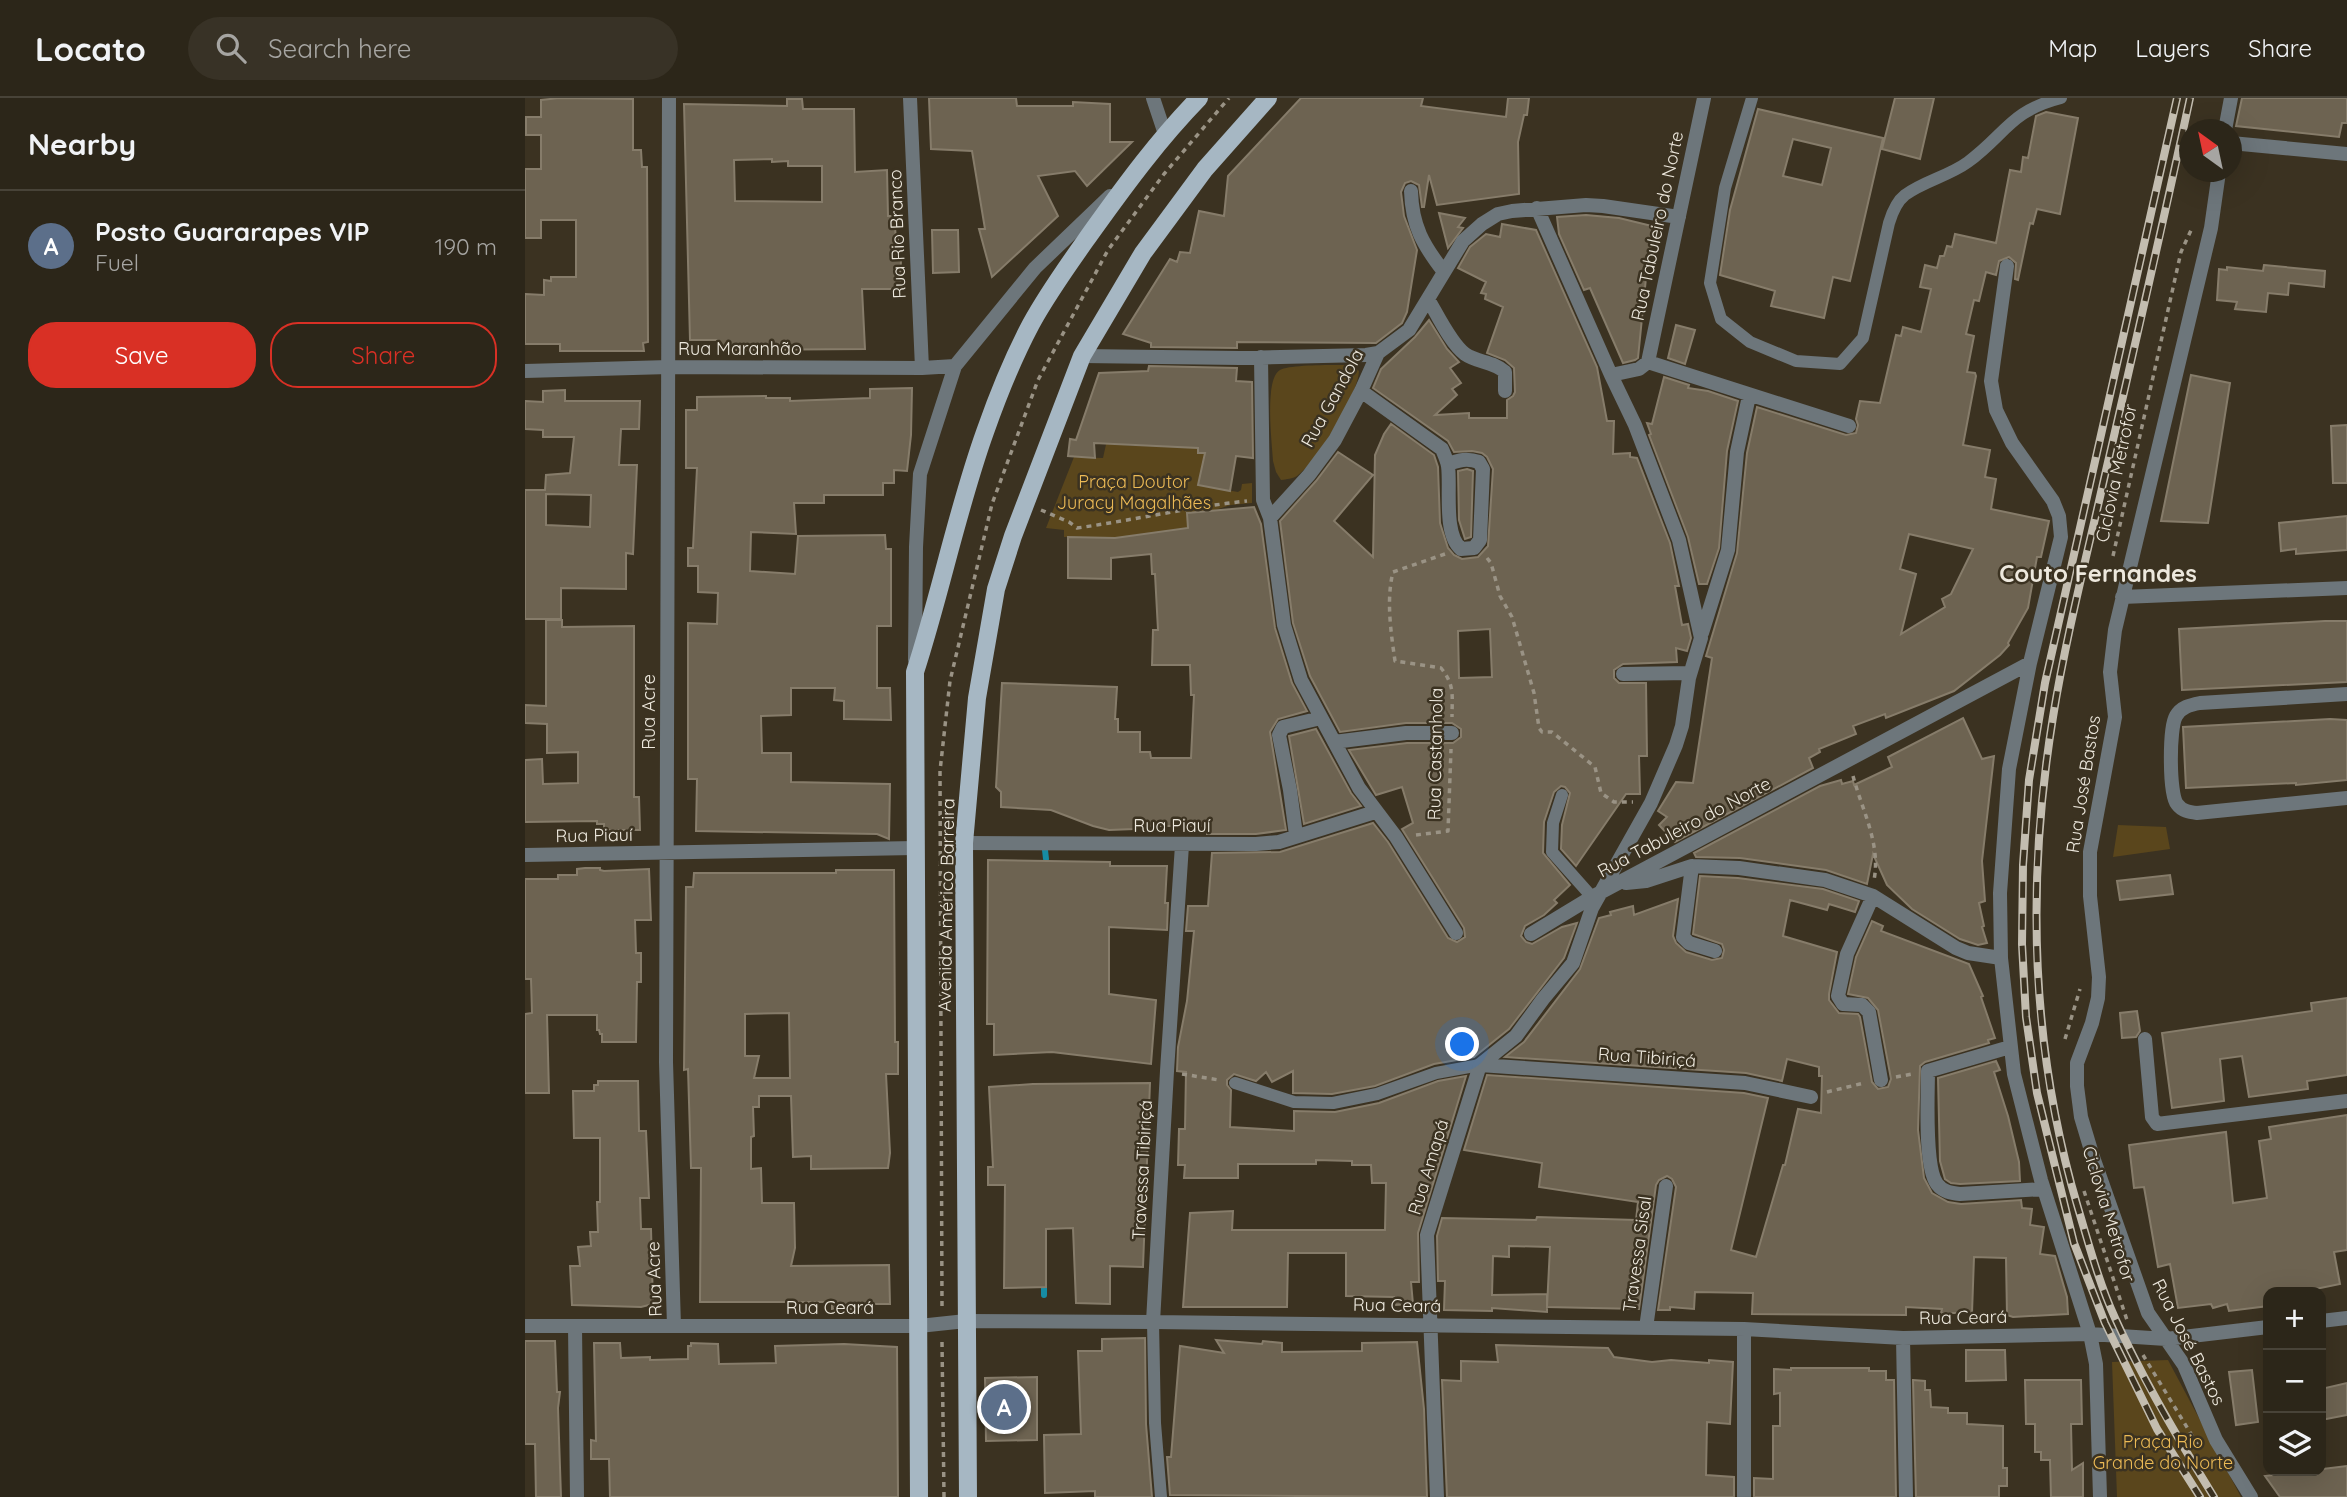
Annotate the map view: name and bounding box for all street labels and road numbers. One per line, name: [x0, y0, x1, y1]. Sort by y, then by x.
street label: Rua Tabuleiro do Norte: [1626, 129, 1688, 323]
street label: Rua Rio Branco: [883, 169, 911, 299]
street label: Rua Maranhão: [678, 337, 802, 360]
street label: Rua Gandola: [1296, 345, 1368, 451]
street label: Ciclovia Metrofor: [2090, 402, 2142, 544]
street label: Rua Acre: [637, 674, 660, 750]
street label: Rua Castanhola: [1422, 688, 1448, 820]
street label: Rua José Bastos: [2061, 714, 2105, 854]
street label: Rua Tabuleiro do Norte: [1593, 772, 1775, 882]
street label: Avenida Américo Barreira: [933, 798, 959, 1012]
street label: Rua Piauí: [1133, 814, 1211, 837]
street label: Rua Piauí: [555, 823, 633, 847]
street label: Rua Tibiriçá: [1597, 1042, 1697, 1072]
street label: Travessa Tibiriçá: [1127, 1099, 1157, 1241]
street label: Rua Amapá: [1403, 1116, 1453, 1218]
street label: Ciclovia Metrofor: [2077, 1143, 2141, 1285]
street label: Travessa Sisal: [1617, 1194, 1657, 1314]
street label: Rua Acre: [641, 1241, 667, 1317]
street label: Rua José Bastos: [2147, 1275, 2231, 1409]
street label: Rua Ceará: [1353, 1293, 1441, 1317]
street label: Rua Ceará: [786, 1296, 874, 1319]
street label: Rua Ceará: [1919, 1305, 2007, 1329]

